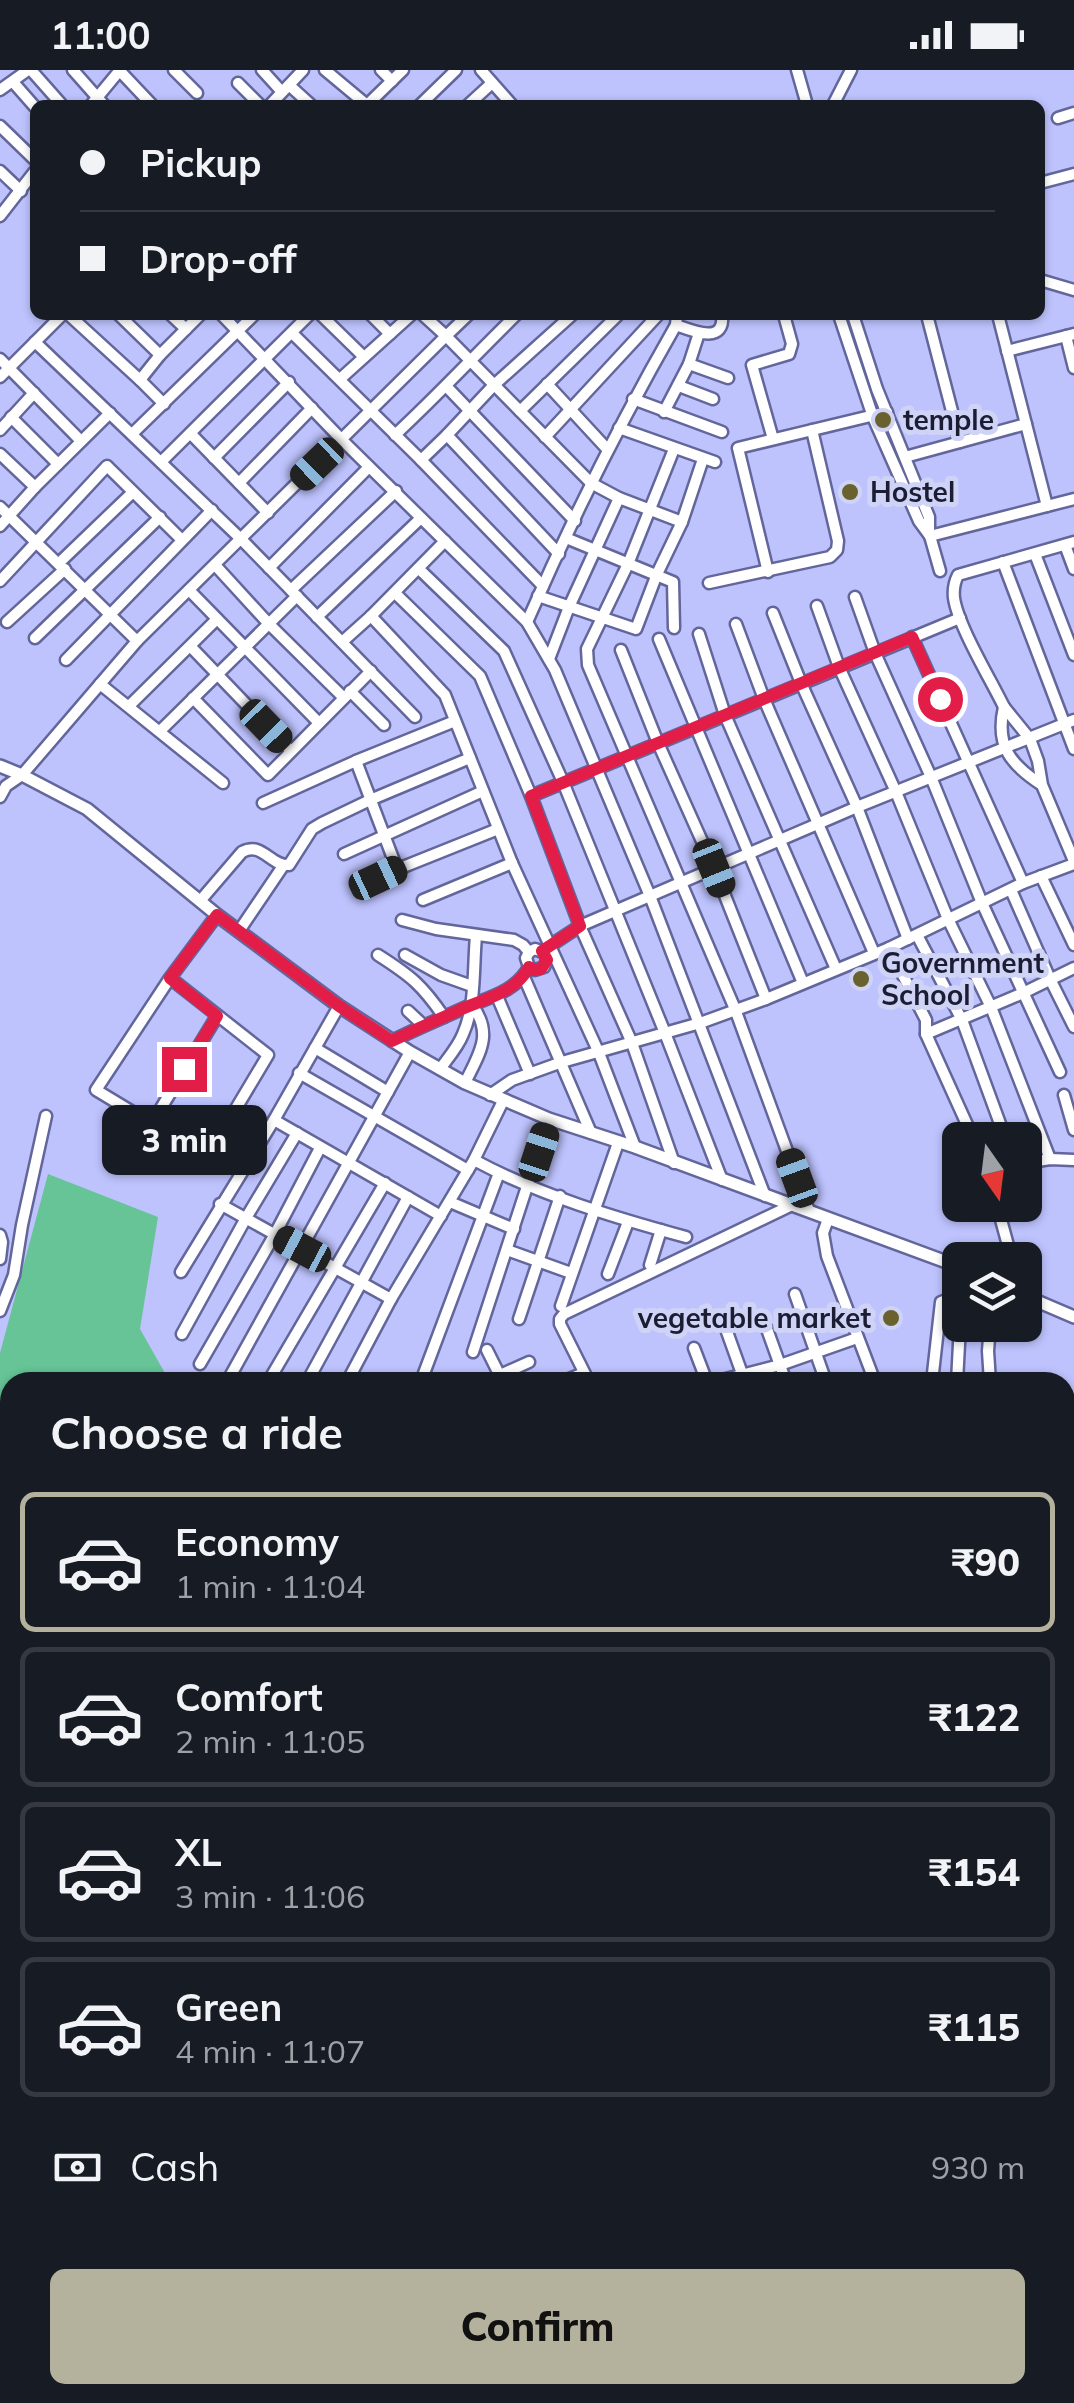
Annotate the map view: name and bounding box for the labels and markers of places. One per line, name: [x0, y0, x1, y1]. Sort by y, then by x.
place label: temple: [903, 402, 994, 437]
marker: temple: [872, 409, 894, 431]
place label: Hostel: [870, 474, 955, 509]
marker: Hostel: [839, 481, 861, 503]
place label: Government School: [881, 945, 1045, 1012]
marker: Government School: [850, 968, 872, 990]
place label: vegetable market: [637, 1300, 871, 1335]
marker: vegetable market: [880, 1307, 902, 1329]

